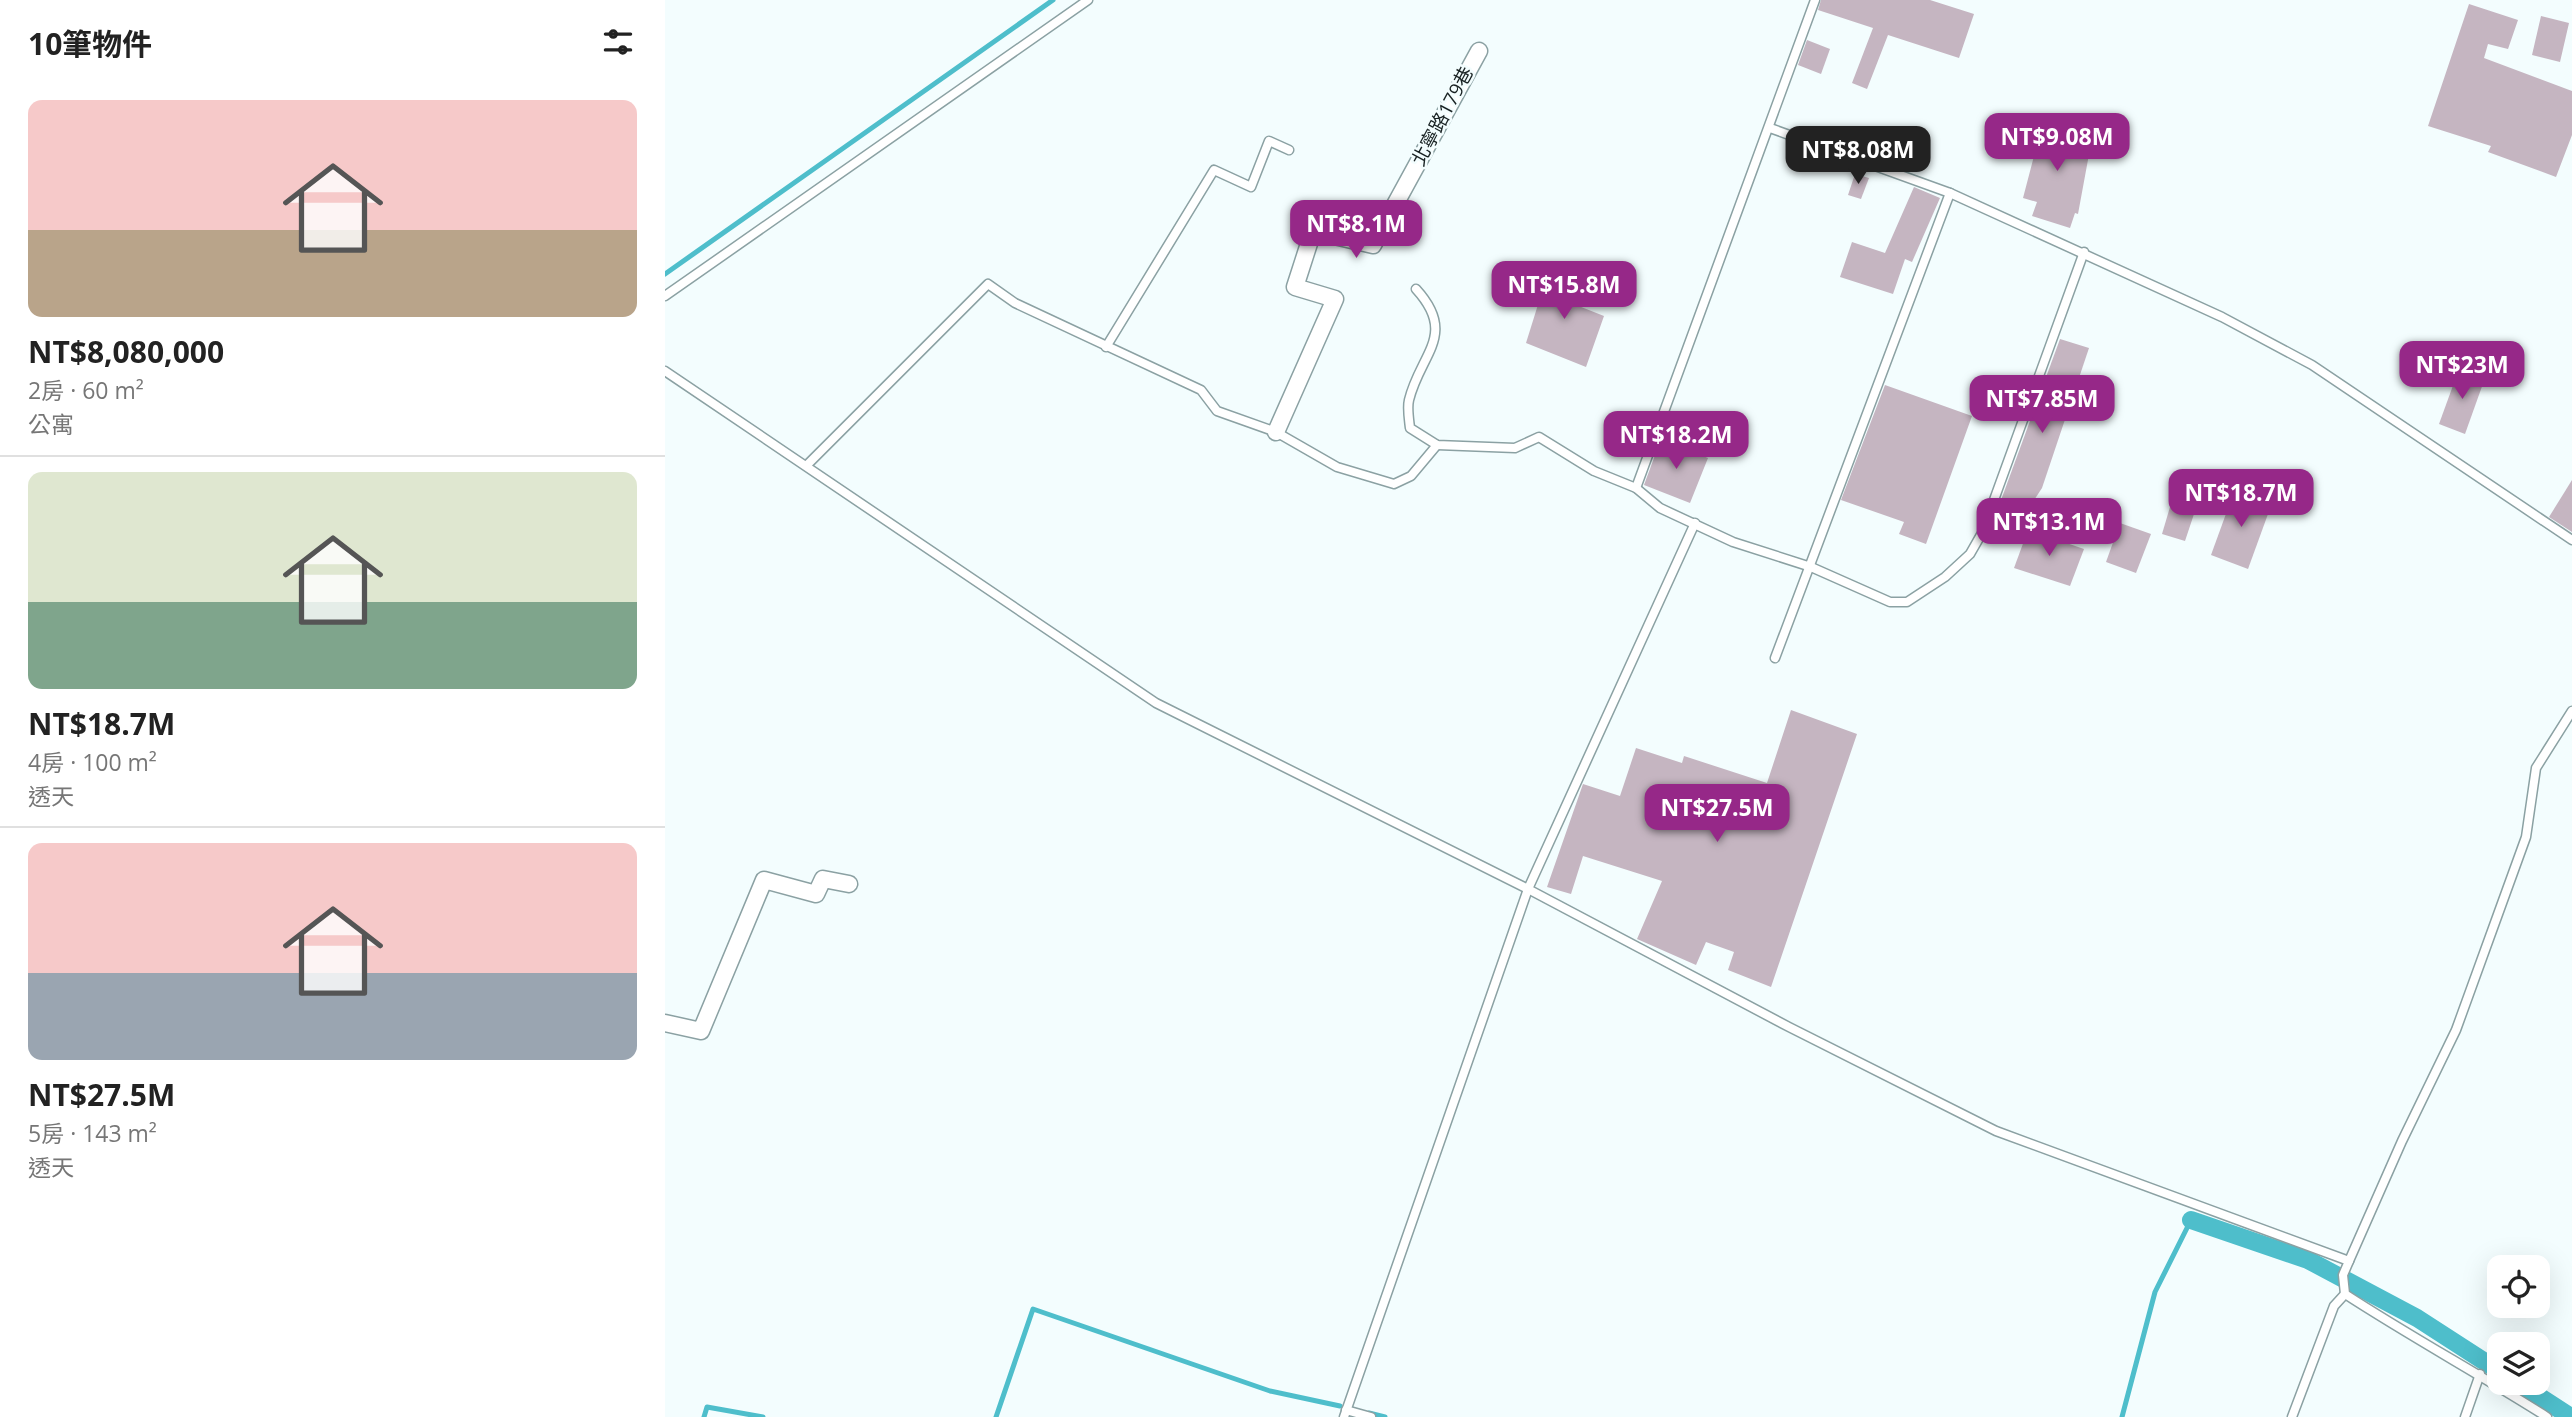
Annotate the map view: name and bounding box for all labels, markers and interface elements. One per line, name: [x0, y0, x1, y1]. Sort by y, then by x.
text: 10筆物件: [28, 23, 152, 64]
icon: filters: [599, 23, 637, 61]
street label: 北寧路179巷: [1405, 62, 1479, 170]
pin: NT$9.08M: [1985, 114, 2129, 173]
text: NT$9.08M: [2001, 120, 2113, 152]
pin: NT$8.08M: [1786, 127, 1930, 186]
text: NT$8.08M: [1802, 133, 1914, 165]
icon: home: [270, 145, 396, 271]
pin: NT$8.1M: [1291, 201, 1421, 260]
text: NT$8.1M: [1306, 207, 1406, 239]
pin: NT$15.8M: [1492, 262, 1636, 321]
text: NT$15.8M: [1508, 268, 1620, 300]
text: NT$8,080,000: [28, 331, 224, 372]
pin: NT$23M: [2405, 342, 2519, 401]
text: NT$23M: [2415, 348, 2509, 380]
text: 2房 · 60 m²: [28, 374, 144, 406]
pin: NT$7.85M: [1970, 376, 2114, 435]
text: NT$7.85M: [1986, 382, 2098, 414]
text: 公寓: [28, 408, 74, 440]
pin: NT$18.2M: [1604, 412, 1748, 471]
text: NT$18.2M: [1620, 418, 1732, 450]
pin: NT$18.7M: [2169, 470, 2313, 529]
text: NT$18.7M: [2185, 476, 2297, 508]
pin: NT$13.1M: [1977, 498, 2121, 558]
text: NT$13.1M: [1993, 505, 2105, 537]
icon: home: [270, 517, 396, 643]
text: NT$18.7M: [28, 703, 175, 744]
text: 4房 · 100 m²: [28, 746, 157, 778]
text: 透天: [28, 780, 74, 812]
pin: NT$27.5M: [1645, 784, 1789, 844]
text: NT$27.5M: [1661, 791, 1773, 823]
icon: home: [270, 888, 396, 1014]
text: NT$27.5M: [28, 1074, 175, 1115]
text: 5房 · 143 m²: [28, 1117, 157, 1149]
text: 透天: [28, 1151, 74, 1183]
map controls: [2487, 1255, 2550, 1395]
button: locate: [2487, 1255, 2550, 1318]
button: layers: [2487, 1332, 2550, 1395]

